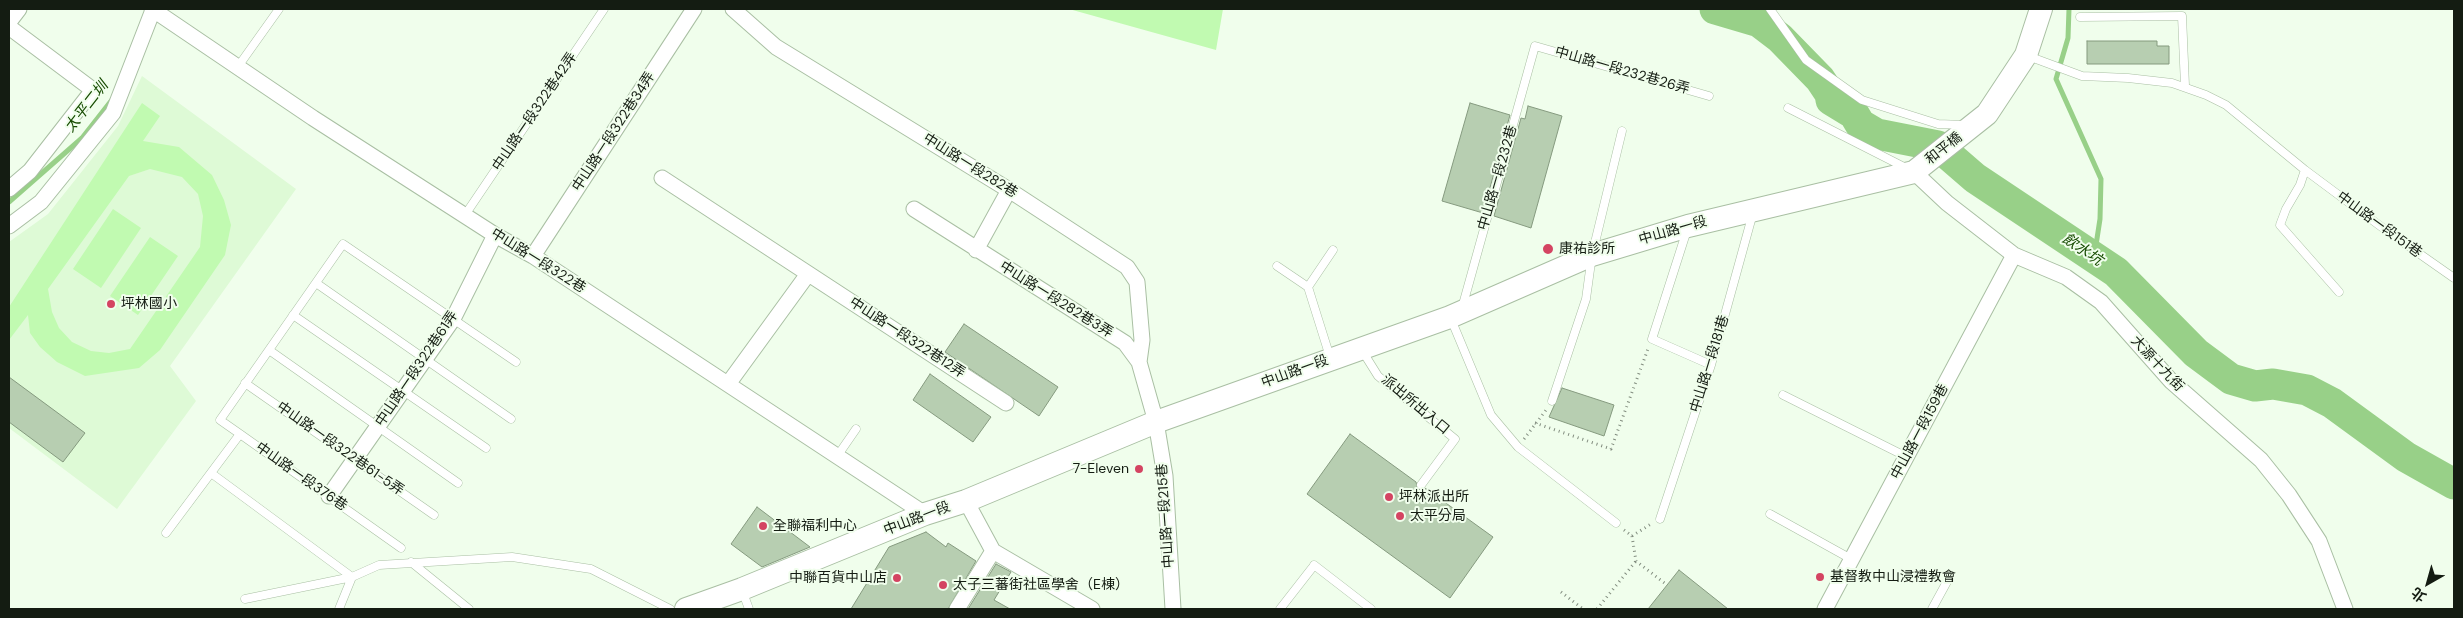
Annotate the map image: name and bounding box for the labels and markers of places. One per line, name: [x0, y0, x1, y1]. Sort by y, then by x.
place label: 康祐診所: [1559, 241, 1615, 257]
marker: 康祐診所: [1541, 242, 1555, 256]
place label: 坪林國小: [121, 296, 177, 312]
marker: 坪林國小: [105, 298, 117, 310]
place label: 7-Eleven: [1073, 461, 1129, 477]
marker: 7-Eleven: [1133, 463, 1145, 475]
place label: 坪林派出所: [1399, 489, 1469, 505]
marker: 坪林派出所: [1383, 491, 1395, 503]
place label: 太平分局: [1410, 508, 1466, 524]
marker: 太平分局: [1394, 510, 1406, 522]
place label: 全聯福利中心: [773, 518, 857, 534]
marker: 全聯福利中心: [757, 520, 769, 532]
place label: 基督教中山浸禮教會: [1830, 569, 1956, 585]
place label: 中聯百貨中山店: [789, 570, 887, 586]
marker: 基督教中山浸禮教會: [1814, 571, 1826, 583]
marker: 中聯百貨中山店: [891, 572, 903, 584]
place label: 太子三蕃街社區學舍（E棟）: [953, 577, 1129, 593]
marker: 太子三蕃街社區學舍（E棟）: [937, 579, 949, 591]

